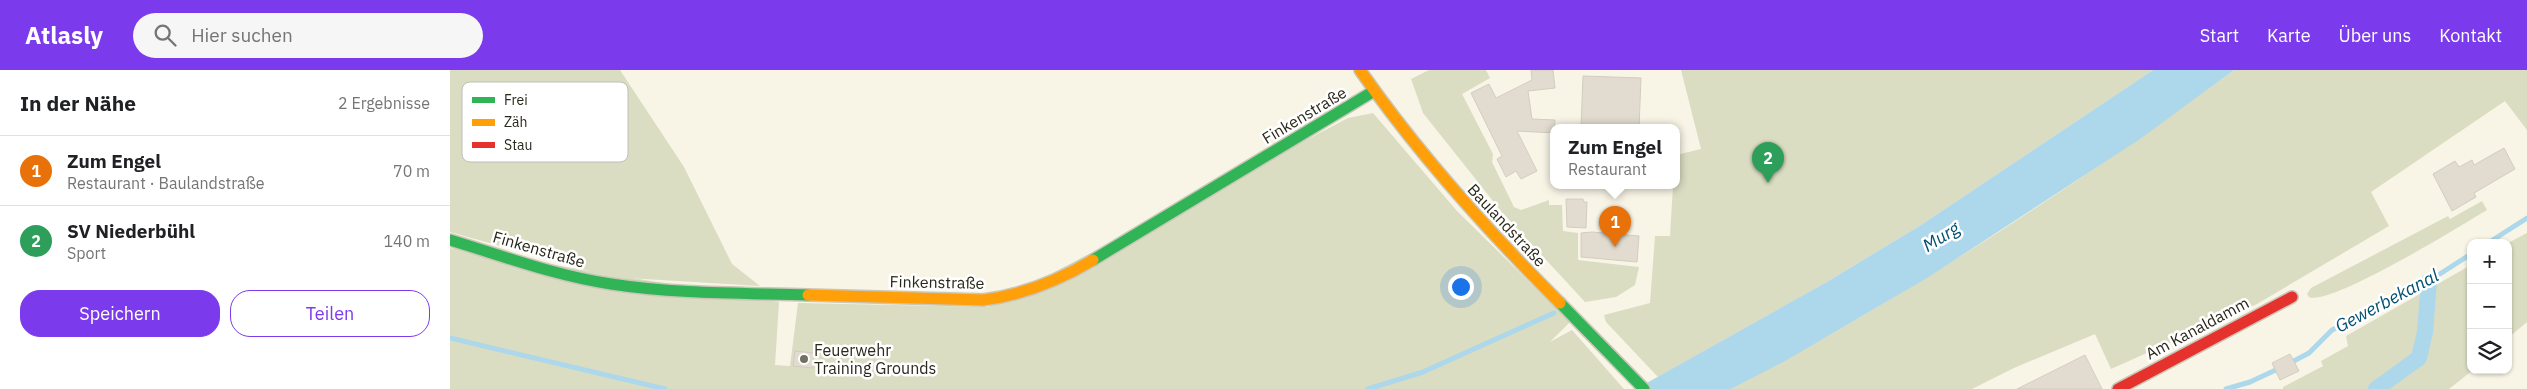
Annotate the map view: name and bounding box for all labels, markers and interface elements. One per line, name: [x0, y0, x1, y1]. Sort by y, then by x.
search box: [133, 13, 483, 58]
text: Atlasly: [25, 19, 103, 51]
icon: search: [151, 21, 179, 49]
text: Hier suchen: [191, 23, 293, 47]
text: Start: [2200, 24, 2239, 47]
text: Karte: [2267, 24, 2311, 47]
text: Über uns: [2339, 24, 2411, 47]
text: Kontakt: [2439, 24, 2502, 47]
legend: [462, 82, 628, 162]
street label: Finkenstraße: [1258, 82, 1350, 148]
text: In der Nähe: [20, 89, 136, 117]
text: Frei: [504, 91, 528, 109]
text: 2 Ergebnisse: [338, 93, 430, 113]
text: Zäh: [504, 113, 528, 131]
popup: [1550, 124, 1680, 189]
text: Zum Engel: [1568, 135, 1662, 159]
text: Stau: [504, 136, 532, 154]
pin: 2: [1752, 142, 1784, 183]
text: Zum Engel: [67, 149, 161, 173]
text: Restaurant: [1568, 159, 1647, 179]
text: 1: [31, 161, 41, 181]
text: 70 m: [393, 161, 430, 181]
text: Restaurant · Baulandstraße: [67, 173, 265, 193]
street label: Baulandstraße: [1464, 179, 1551, 271]
pin: 1: [1599, 206, 1631, 247]
water label: Murg: [1918, 216, 1964, 257]
text: SV Niederbühl: [67, 219, 195, 243]
street label: Finkenstraße: [491, 226, 587, 272]
text: 2: [31, 231, 41, 251]
text: 140 m: [383, 231, 430, 251]
map controls: [2467, 239, 2512, 374]
button: +: [2467, 239, 2512, 284]
text: Sport: [67, 243, 106, 263]
water label: Gewerbekanal: [2331, 263, 2443, 338]
street label: Finkenstraße: [889, 271, 985, 293]
your location: [1448, 274, 1474, 300]
button: −: [2467, 284, 2512, 329]
button: Speichern: [20, 290, 220, 337]
button: Teilen: [230, 290, 430, 337]
street label: Am Kanaldamm: [2142, 292, 2252, 364]
button: layers: [2467, 329, 2512, 374]
place label: Feuerwehr Training Grounds: [814, 340, 936, 378]
marker: Feuerwehr Training Grounds: [798, 353, 810, 365]

